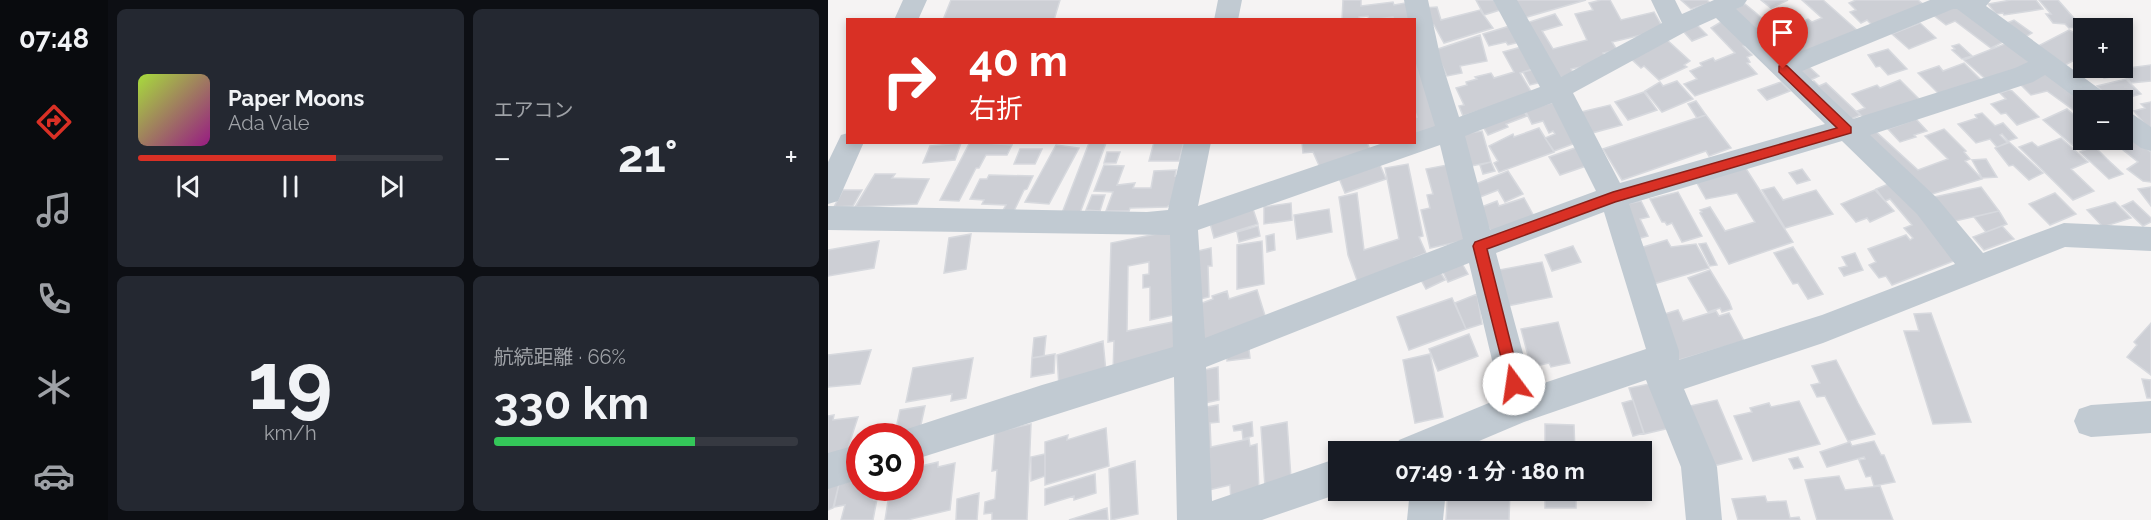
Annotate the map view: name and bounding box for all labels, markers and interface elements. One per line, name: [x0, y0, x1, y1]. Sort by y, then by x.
pin: [1757, 7, 1808, 69]
icon: arrive: [1766, 16, 1799, 49]
map controls: [2073, 18, 2133, 150]
button: +: [2073, 18, 2133, 78]
text: 07:48: [19, 23, 89, 54]
text: 40 m: [969, 37, 1068, 86]
icon: right: [870, 42, 948, 120]
text: Paper Moons: [228, 85, 364, 111]
button: −: [2073, 90, 2133, 150]
text: 右折: [969, 93, 1023, 124]
text: エアコン: [494, 98, 574, 122]
icon: directions: [33, 101, 75, 143]
text: Ada Vale: [228, 111, 310, 135]
text: 21°: [618, 130, 678, 183]
text: −: [494, 138, 511, 177]
text: +: [784, 138, 798, 177]
icon: previous: [172, 170, 205, 203]
icon: pause: [274, 170, 307, 203]
icon: next: [375, 170, 408, 203]
icon: music: [33, 189, 75, 231]
icon: phone: [33, 278, 75, 320]
text: 19: [248, 336, 332, 427]
text: 航続距離 · 66%: [494, 345, 626, 369]
position arrow: [1482, 352, 1546, 416]
icon: climate: [33, 366, 75, 408]
text: 330 km: [494, 377, 649, 430]
text: km/h: [264, 421, 317, 445]
speed limit sign: 30: [846, 423, 924, 501]
icon: car: [33, 455, 75, 497]
text: 07:49 · 1 分 · 180 m: [1395, 458, 1585, 484]

